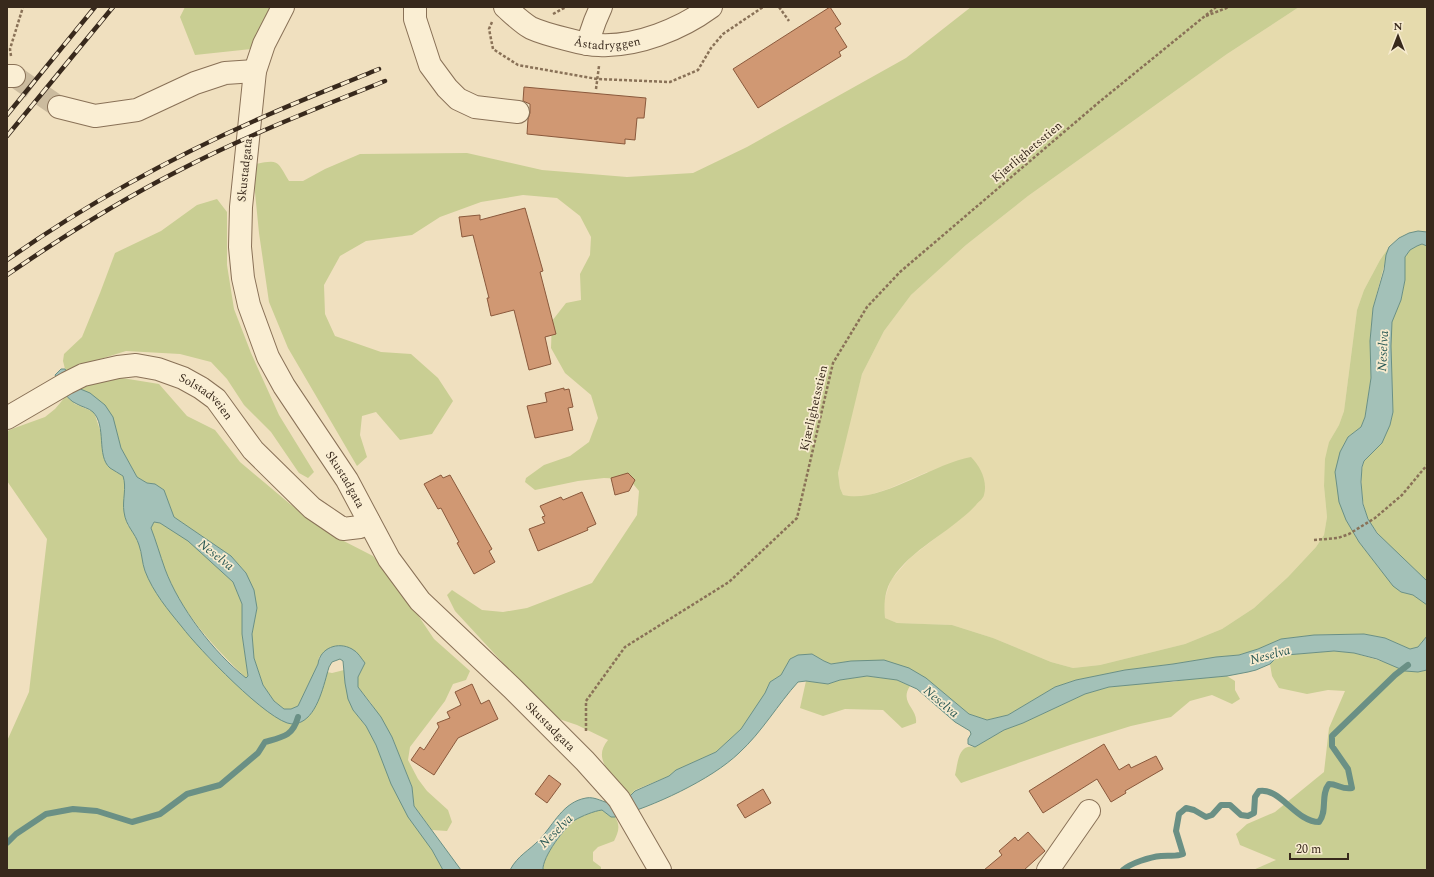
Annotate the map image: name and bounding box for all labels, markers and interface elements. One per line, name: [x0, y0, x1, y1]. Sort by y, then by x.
north arrow: [1378, 16, 1418, 56]
text: N: [1394, 18, 1403, 35]
street label: Åstadryggen: [572, 31, 642, 55]
street label: Kjærlighetsstien: [987, 117, 1067, 187]
street label: Skustadgata: [232, 137, 258, 203]
water label: Neselva: [1372, 330, 1394, 372]
street label: Kjærlighetsstien: [795, 363, 833, 453]
street label: Solstadveien: [176, 368, 238, 424]
street label: Skustadgata: [321, 447, 370, 512]
water label: Neselva: [194, 534, 239, 576]
water label: Neselva: [1248, 640, 1293, 670]
water label: Neselva: [919, 681, 964, 723]
street label: Skustadgata: [521, 697, 580, 756]
water label: Neselva: [534, 809, 578, 853]
scale bar: [1290, 835, 1348, 861]
text: 20 m: [1296, 840, 1321, 859]

